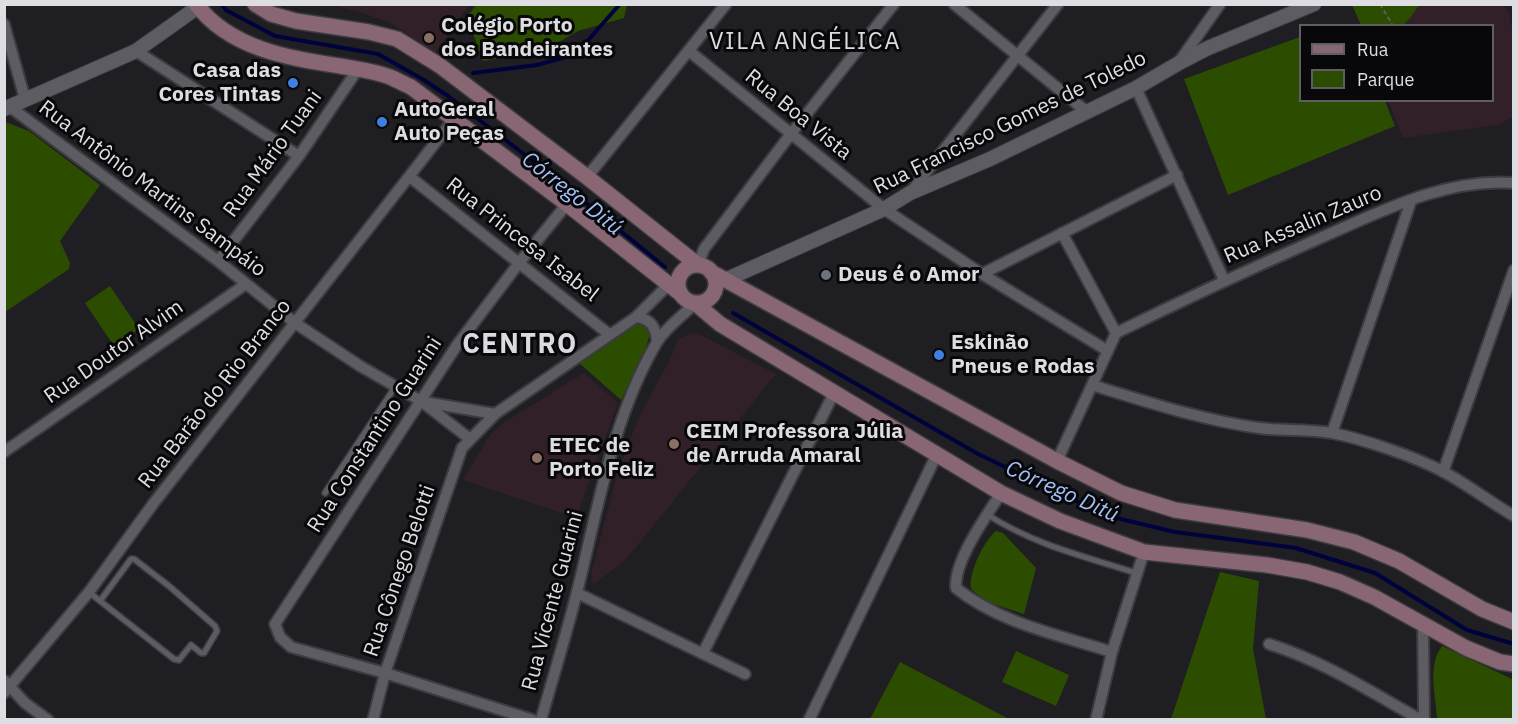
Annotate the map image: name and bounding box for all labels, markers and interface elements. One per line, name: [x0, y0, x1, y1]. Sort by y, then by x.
place label: Colégio Porto dos Bandeirantes: [441, 13, 613, 63]
legend: [1299, 24, 1494, 102]
district label: VILA ANGÉLICA: [709, 28, 901, 56]
marker: Colégio Porto dos Bandeirantes: [422, 31, 436, 45]
text: Rua: [1357, 38, 1388, 61]
street label: Rua Francisco Gomes de Toledo: [869, 46, 1151, 200]
place label: Casa das Cores Tintas: [158, 58, 281, 108]
street label: Rua Boa Vista: [740, 64, 856, 166]
text: Parque: [1357, 68, 1414, 91]
marker: Casa das Cores Tintas: [286, 76, 300, 90]
street label: Rua Mário Tuani: [218, 86, 328, 222]
street label: Rua Antônio Martins Sampáio: [33, 95, 271, 283]
place label: AutoGeral Auto Peças: [394, 97, 504, 147]
marker: AutoGeral Auto Peças: [375, 115, 389, 129]
water label: Córrego Ditú: [516, 146, 628, 242]
street label: Rua Princesa Isabel: [441, 173, 603, 307]
street label: Rua Assalin Zauro: [1220, 180, 1386, 270]
place label: Deus é o Amor: [838, 262, 980, 288]
marker: Deus é o Amor: [819, 268, 833, 282]
street label: Rua Barão do Rio Branco: [133, 294, 297, 494]
street label: Rua Doutor Alvim: [40, 295, 188, 409]
district label: CENTRO: [462, 329, 578, 361]
place label: Eskinão Pneus e Rodas: [951, 330, 1095, 380]
street label: Rua Constantino Guarini: [302, 333, 448, 537]
marker: Eskinão Pneus e Rodas: [932, 348, 946, 362]
place label: CEIM Professora Júlia de Arruda Amaral: [686, 419, 903, 469]
place label: ETEC de Porto Feliz: [549, 433, 654, 483]
marker: CEIM Professora Júlia de Arruda Amaral: [667, 437, 681, 451]
marker: ETEC de Porto Feliz: [530, 451, 544, 465]
water label: Córrego Ditú: [1002, 455, 1122, 529]
street label: Rua Cônego Belotti: [359, 482, 441, 660]
street label: Rua Vicente Guarini: [517, 508, 589, 694]

